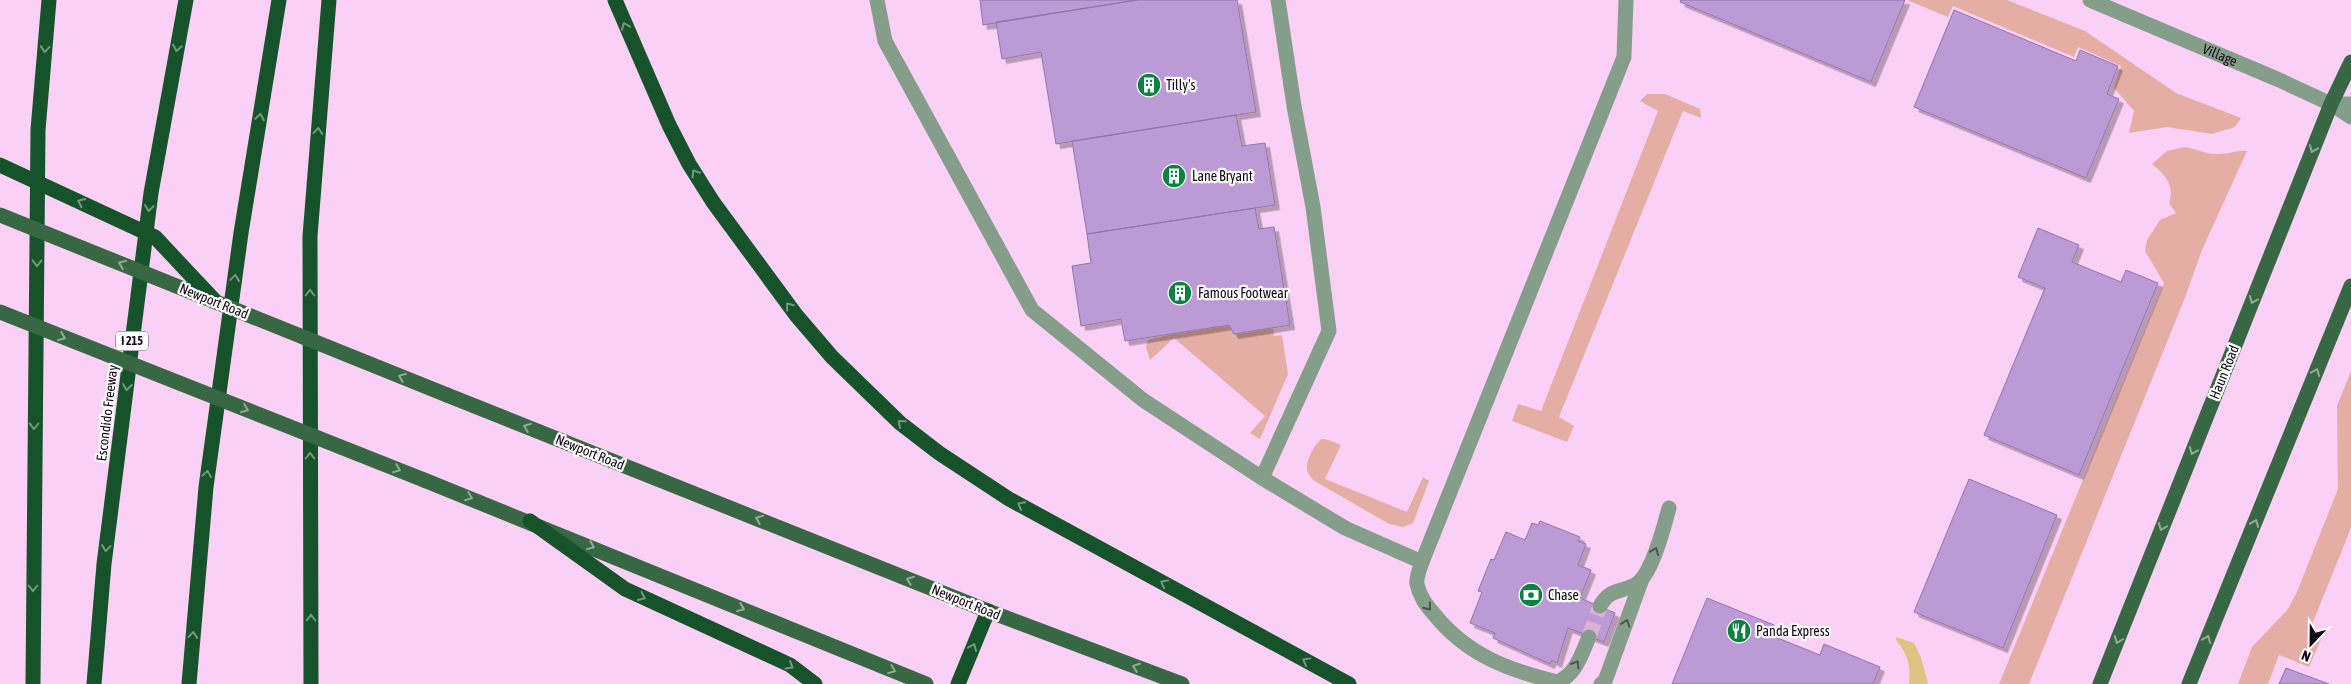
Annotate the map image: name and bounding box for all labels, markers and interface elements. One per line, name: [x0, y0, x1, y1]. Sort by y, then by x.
one-way arrow: [621, 22, 632, 31]
street label: Village: [2200, 40, 2240, 69]
one-way arrow: [173, 44, 183, 52]
one-way arrow: [40, 45, 51, 53]
building icon: Tilly's: [1136, 72, 1162, 98]
place label: Tilly's: [1166, 77, 1195, 93]
one-way arrow: [254, 113, 264, 122]
one-way arrow: [313, 127, 324, 135]
one-way arrow: [2309, 145, 2319, 153]
building icon: Lane Bryant: [1161, 163, 1187, 189]
place label: Lane Bryant: [1192, 168, 1253, 184]
one-way arrow: [691, 170, 701, 179]
one-way arrow: [77, 199, 86, 209]
one-way arrow: [144, 204, 155, 212]
one-way arrow: [31, 260, 42, 268]
one-way arrow: [118, 260, 127, 271]
one-way arrow: [229, 274, 240, 282]
street label: Newport Road: [177, 280, 251, 322]
building icon: Famous Footwear: [1167, 280, 1193, 306]
place label: Famous Footwear: [1198, 285, 1289, 301]
one-way arrow: [305, 289, 315, 297]
one-way arrow: [2249, 295, 2259, 304]
one-way arrow: [785, 302, 794, 311]
one-way arrow: [57, 331, 65, 341]
road number: I 215: [116, 332, 148, 351]
street label: Haun Road: [2206, 343, 2242, 401]
street label: Escondido Freeway: [93, 364, 121, 462]
one-way arrow: [2309, 368, 2320, 377]
one-way arrow: [398, 372, 407, 383]
one-way arrow: [122, 383, 133, 391]
one-way arrow: [241, 403, 249, 413]
one-way arrow: [897, 420, 906, 429]
one-way arrow: [29, 422, 40, 430]
one-way arrow: [523, 422, 532, 433]
street label: Newport Road: [553, 431, 627, 473]
one-way arrow: [2188, 446, 2199, 455]
one-way arrow: [305, 452, 315, 460]
one-way arrow: [392, 463, 400, 473]
one-way arrow: [202, 469, 212, 478]
one-way arrow: [465, 492, 473, 502]
one-way arrow: [1017, 502, 1026, 512]
one-way arrow: [755, 515, 764, 526]
one-way arrow: [2248, 519, 2259, 528]
one-way arrow: [2158, 522, 2169, 531]
one-way arrow: [586, 540, 595, 551]
one-way arrow: [102, 544, 112, 552]
one-way arrow: [1649, 547, 1659, 556]
one-way arrow: [906, 575, 915, 586]
one-way arrow: [1160, 579, 1169, 589]
street label: Newport Road: [929, 581, 1003, 623]
bank icon: Chase: [1518, 582, 1544, 608]
one-way arrow: [28, 585, 38, 593]
place label: Chase: [1548, 587, 1579, 603]
one-way arrow: [637, 591, 646, 602]
one-way arrow: [1423, 601, 1431, 610]
one-way arrow: [736, 602, 745, 612]
one-way arrow: [306, 614, 316, 622]
restaurant icon: Panda Express: [1726, 618, 1752, 644]
one-way arrow: [1621, 619, 1631, 628]
north arrow: [2286, 619, 2336, 669]
place label: Panda Express: [1756, 623, 1830, 639]
one-way arrow: [187, 631, 198, 639]
one-way arrow: [2114, 635, 2124, 644]
one-way arrow: [2201, 635, 2212, 644]
one-way arrow: [967, 643, 978, 652]
text: N: [2299, 647, 2313, 665]
one-way arrow: [1303, 657, 1312, 667]
one-way arrow: [784, 659, 793, 669]
one-way arrow: [1569, 661, 1579, 670]
one-way arrow: [887, 663, 896, 674]
one-way arrow: [1132, 663, 1141, 673]

